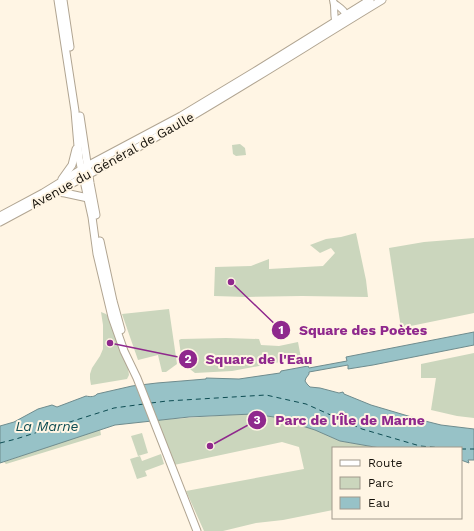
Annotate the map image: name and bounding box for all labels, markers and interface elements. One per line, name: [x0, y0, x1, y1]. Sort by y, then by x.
street label: Avenue du Général de Gaulle: [28, 109, 196, 212]
callout: Square des Poètes: [271, 317, 435, 343]
text: Square des Poètes: [299, 322, 428, 338]
text: 1: [278, 323, 284, 337]
callout: Square de l'Eau: [178, 346, 321, 372]
text: Square de l'Eau: [206, 351, 312, 367]
text: 2: [184, 352, 192, 366]
callout: Parc de l'Île de Marne: [247, 407, 432, 433]
text: Parc de l'Île de Marne: [275, 412, 425, 428]
text: 3: [253, 413, 261, 427]
water label: La Marne: [15, 418, 79, 434]
legend: [332, 447, 462, 519]
text: Route: [368, 456, 402, 470]
text: Parc: [368, 476, 394, 490]
text: Eau: [368, 496, 390, 510]

